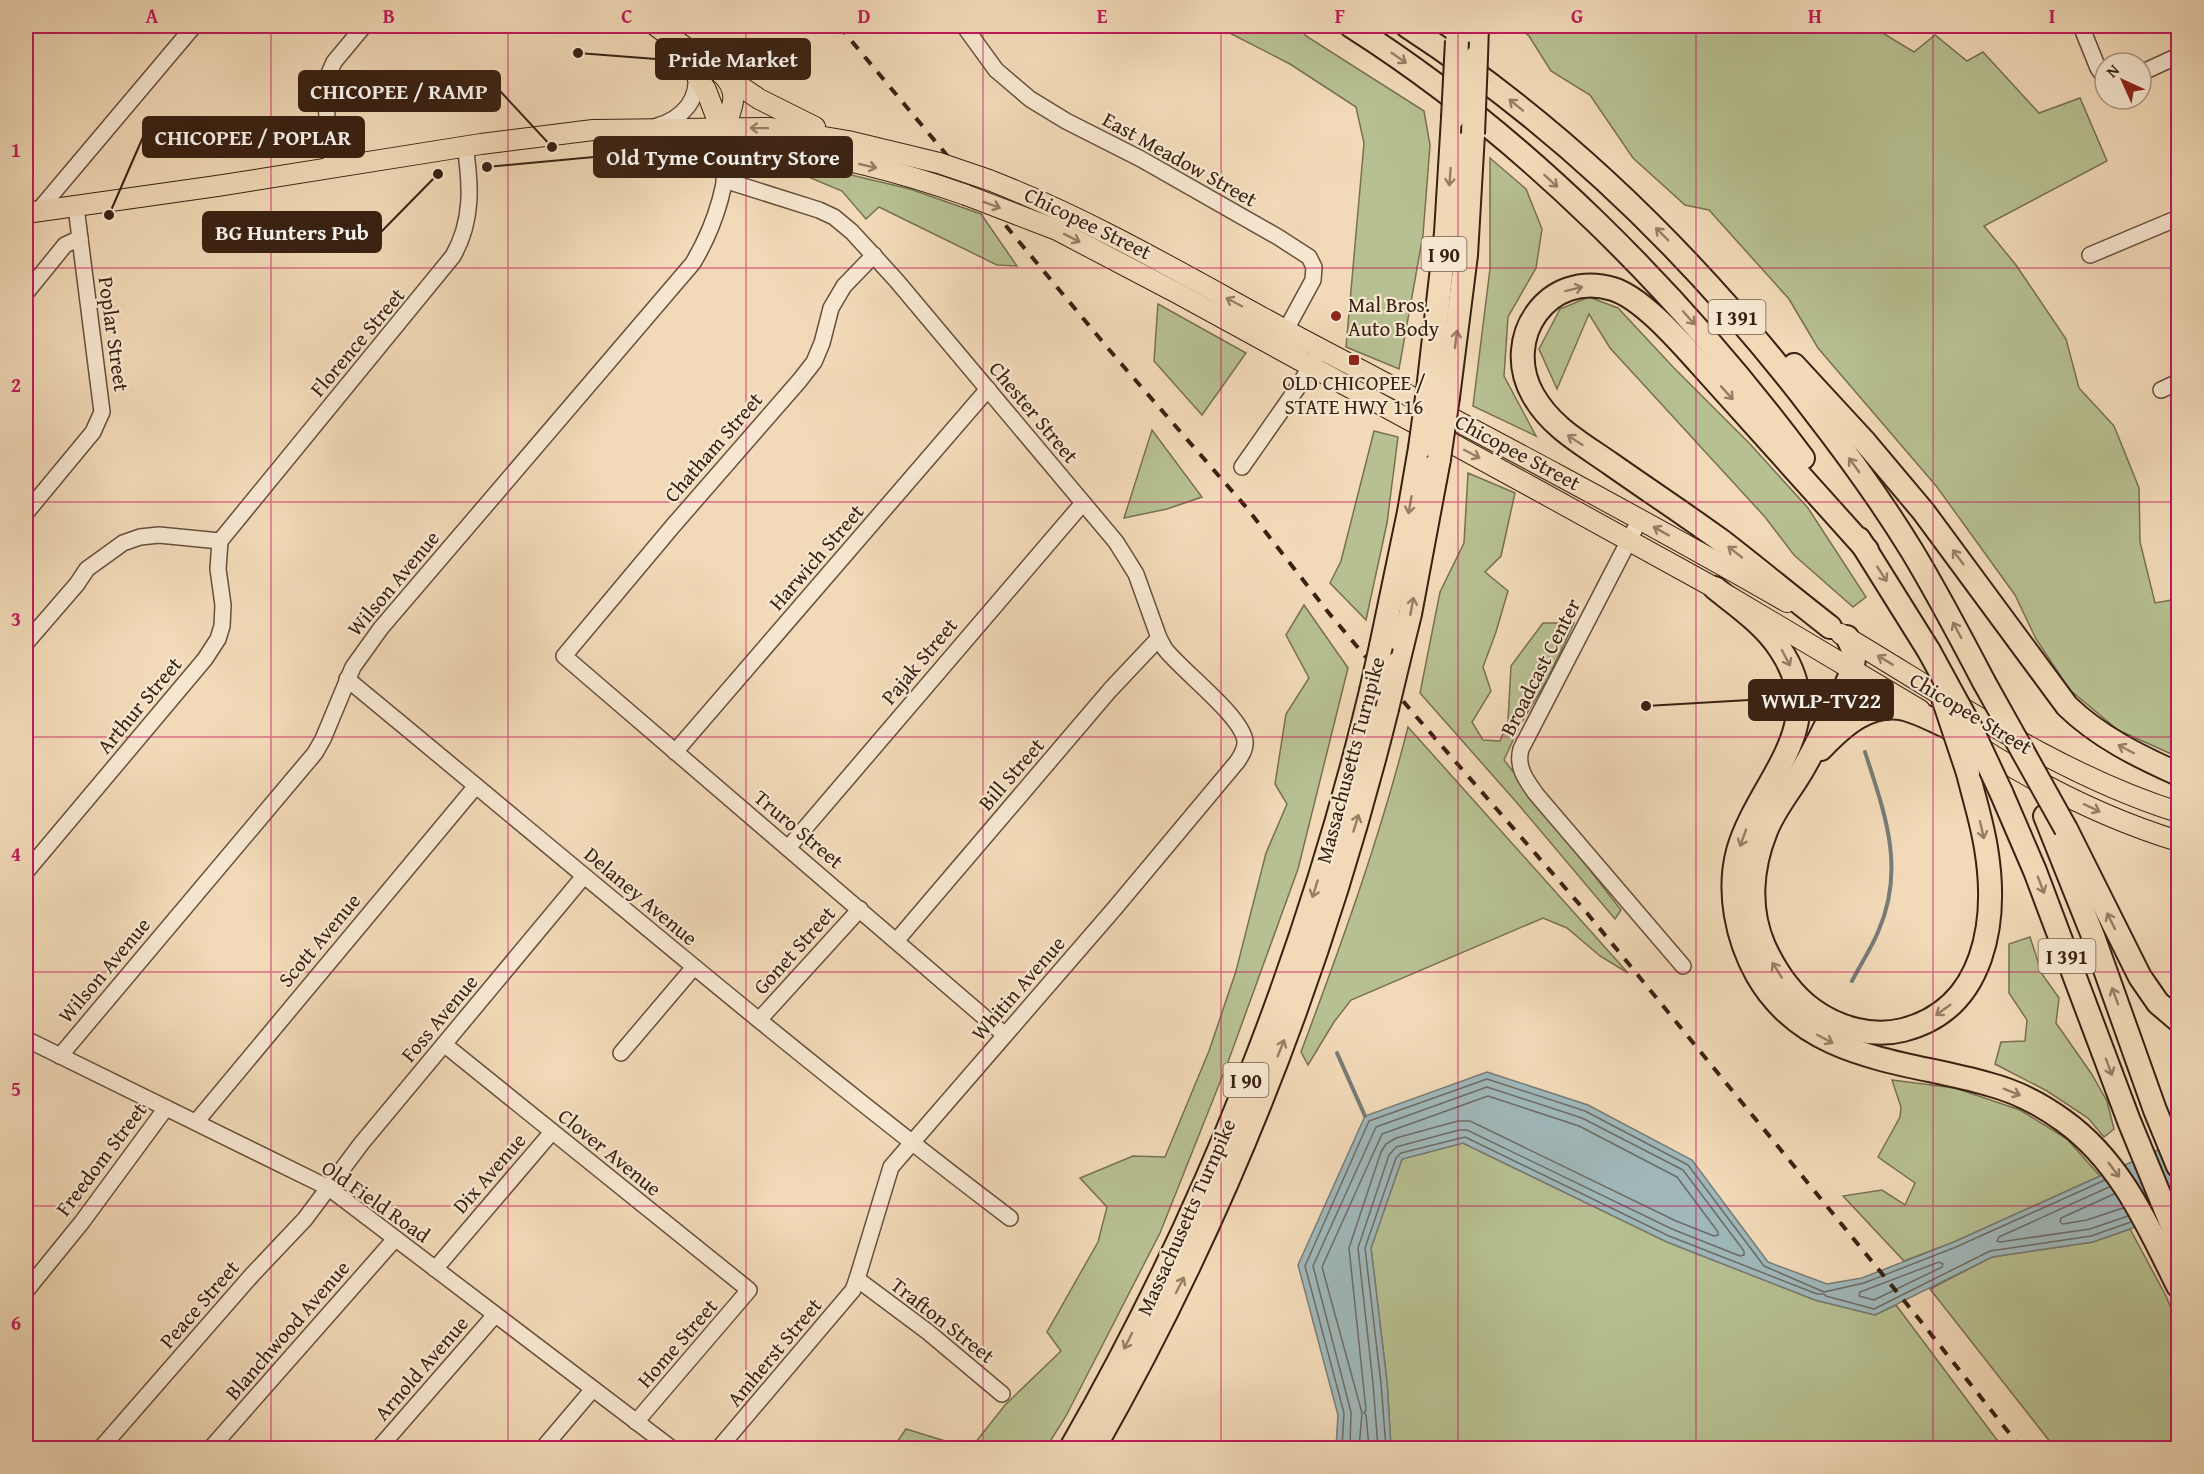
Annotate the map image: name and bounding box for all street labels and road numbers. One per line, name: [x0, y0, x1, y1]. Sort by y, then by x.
street label: East Meadow Street: [1097, 104, 1263, 215]
street label: Chicopee Street: [1019, 179, 1157, 267]
road number: I 90: [1422, 237, 1466, 271]
street label: Poplar Street: [91, 275, 137, 394]
street label: Florence Street: [302, 280, 412, 403]
road number: I 391: [1708, 300, 1766, 334]
street label: Chester Street: [982, 354, 1086, 470]
street label: Chatham Street: [656, 385, 770, 509]
street label: Chicopee Street: [1450, 406, 1587, 498]
street label: Harwich Street: [761, 497, 871, 617]
street label: Wilson Avenue: [339, 523, 447, 643]
street label: Broadcast Center: [1492, 593, 1588, 741]
street label: Pajak Street: [873, 610, 965, 711]
street label: Arthur Street: [89, 649, 189, 760]
street label: Massachusetts Turnpike: [1307, 653, 1393, 867]
street label: Chicopee Street: [1904, 664, 2039, 762]
street label: Bill Street: [971, 730, 1052, 817]
street label: Truro Street: [747, 782, 851, 876]
street label: Delaney Avenue: [578, 839, 705, 953]
street label: Scott Avenue: [270, 886, 368, 994]
street label: Gonet Street: [746, 898, 843, 1001]
street label: Wilson Avenue: [50, 910, 158, 1030]
street label: Whitin Avenue: [964, 929, 1072, 1047]
road number: I 391: [2038, 939, 2096, 973]
street label: Foss Avenue: [393, 967, 485, 1069]
road number: I 90: [1224, 1063, 1268, 1097]
street label: Freedom Street: [48, 1095, 154, 1222]
street label: Clover Avenue: [552, 1101, 669, 1204]
street label: Massachusetts Turnpike: [1129, 1113, 1243, 1320]
street label: Dix Avenue: [445, 1126, 533, 1220]
street label: Old Field Road: [315, 1152, 437, 1250]
street label: Peace Street: [152, 1253, 247, 1355]
street label: Blanchwood Avenue: [217, 1253, 357, 1407]
street label: Trafton Street: [884, 1269, 1002, 1371]
street label: Amherst Street: [719, 1290, 829, 1413]
street label: Home Street: [629, 1291, 725, 1394]
street label: Arnold Avenue: [367, 1309, 475, 1427]

